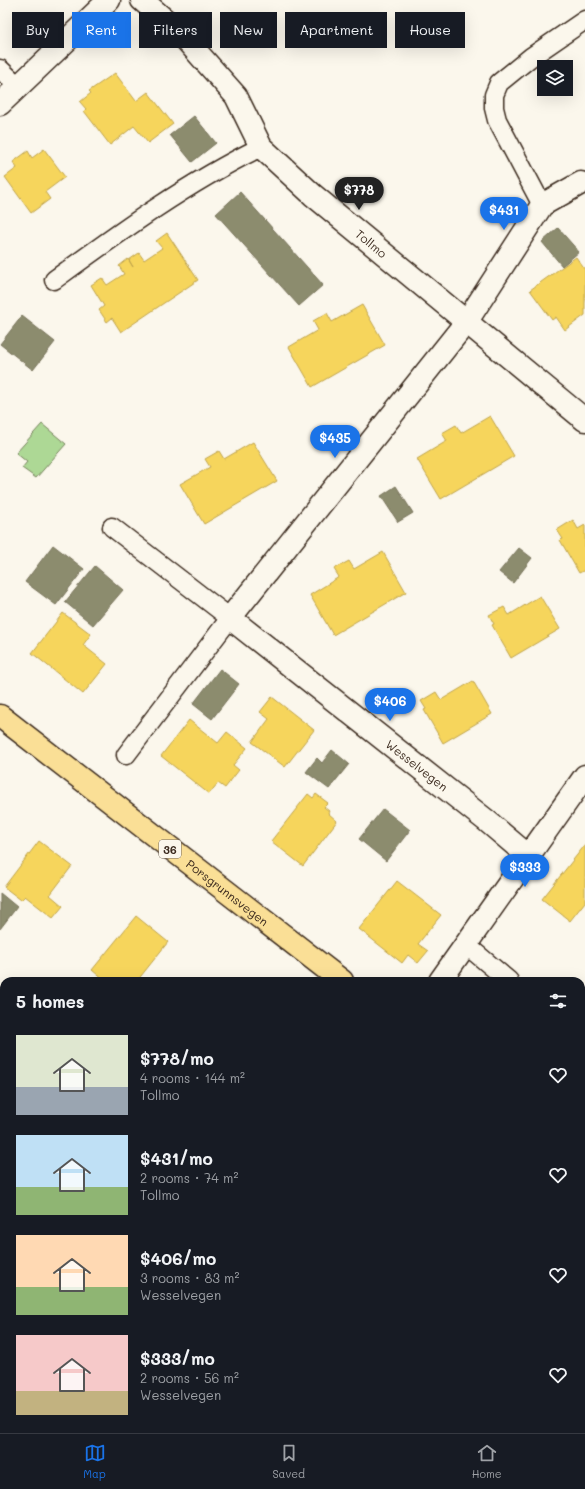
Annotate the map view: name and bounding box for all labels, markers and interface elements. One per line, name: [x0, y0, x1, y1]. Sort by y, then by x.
chip: Buy: [12, 12, 64, 48]
chip: Rent: [72, 12, 131, 48]
chip: Filters: [139, 12, 212, 48]
chip: New: [220, 12, 277, 48]
chip: Apartment: [285, 12, 387, 48]
chip: House: [395, 12, 465, 48]
map controls: [537, 60, 573, 96]
button: layers: [537, 60, 573, 96]
pin: $778: [335, 177, 383, 211]
text: $778: [344, 181, 374, 198]
pin: $431: [480, 197, 528, 231]
text: $431: [489, 201, 519, 218]
street label: Tollmo: [352, 226, 391, 261]
pin: $435: [311, 425, 359, 459]
text: $435: [319, 429, 351, 446]
pin: $406: [366, 688, 414, 722]
text: $406: [374, 692, 406, 709]
street label: Wesselvegen: [383, 736, 451, 794]
road number: 36: [159, 840, 181, 858]
pin: $333: [501, 854, 549, 888]
street label: Porsgrunnsvegen: [183, 855, 272, 929]
text: $333: [509, 858, 541, 875]
text: 5 homes: [16, 990, 84, 1012]
icon: filters: [547, 990, 569, 1012]
text: $778/mo: [140, 1047, 214, 1069]
icon: home: [48, 1051, 96, 1099]
icon: heart: [547, 1064, 569, 1086]
text: 4 rooms · 144 m²: [140, 1069, 245, 1086]
text: Tollmo: [140, 1086, 180, 1103]
text: $431/mo: [140, 1147, 213, 1169]
icon: home: [48, 1151, 96, 1199]
icon: heart: [547, 1164, 569, 1186]
text: 2 rooms · 74 m²: [140, 1169, 238, 1186]
text: Tollmo: [140, 1186, 180, 1203]
text: $406/mo: [140, 1247, 216, 1269]
icon: home: [48, 1251, 96, 1299]
icon: heart: [547, 1264, 569, 1286]
text: 3 rooms · 83 m²: [140, 1269, 239, 1286]
text: Wesselvegen: [140, 1286, 221, 1303]
text: $333/mo: [140, 1347, 215, 1369]
icon: home: [48, 1351, 96, 1399]
icon: heart: [547, 1364, 569, 1386]
text: 2 rooms · 56 m²: [140, 1369, 239, 1386]
text: Wesselvegen: [140, 1386, 221, 1403]
tab: Map: [83, 1442, 106, 1481]
tab: Saved: [272, 1442, 305, 1481]
tab: Home: [472, 1442, 502, 1481]

